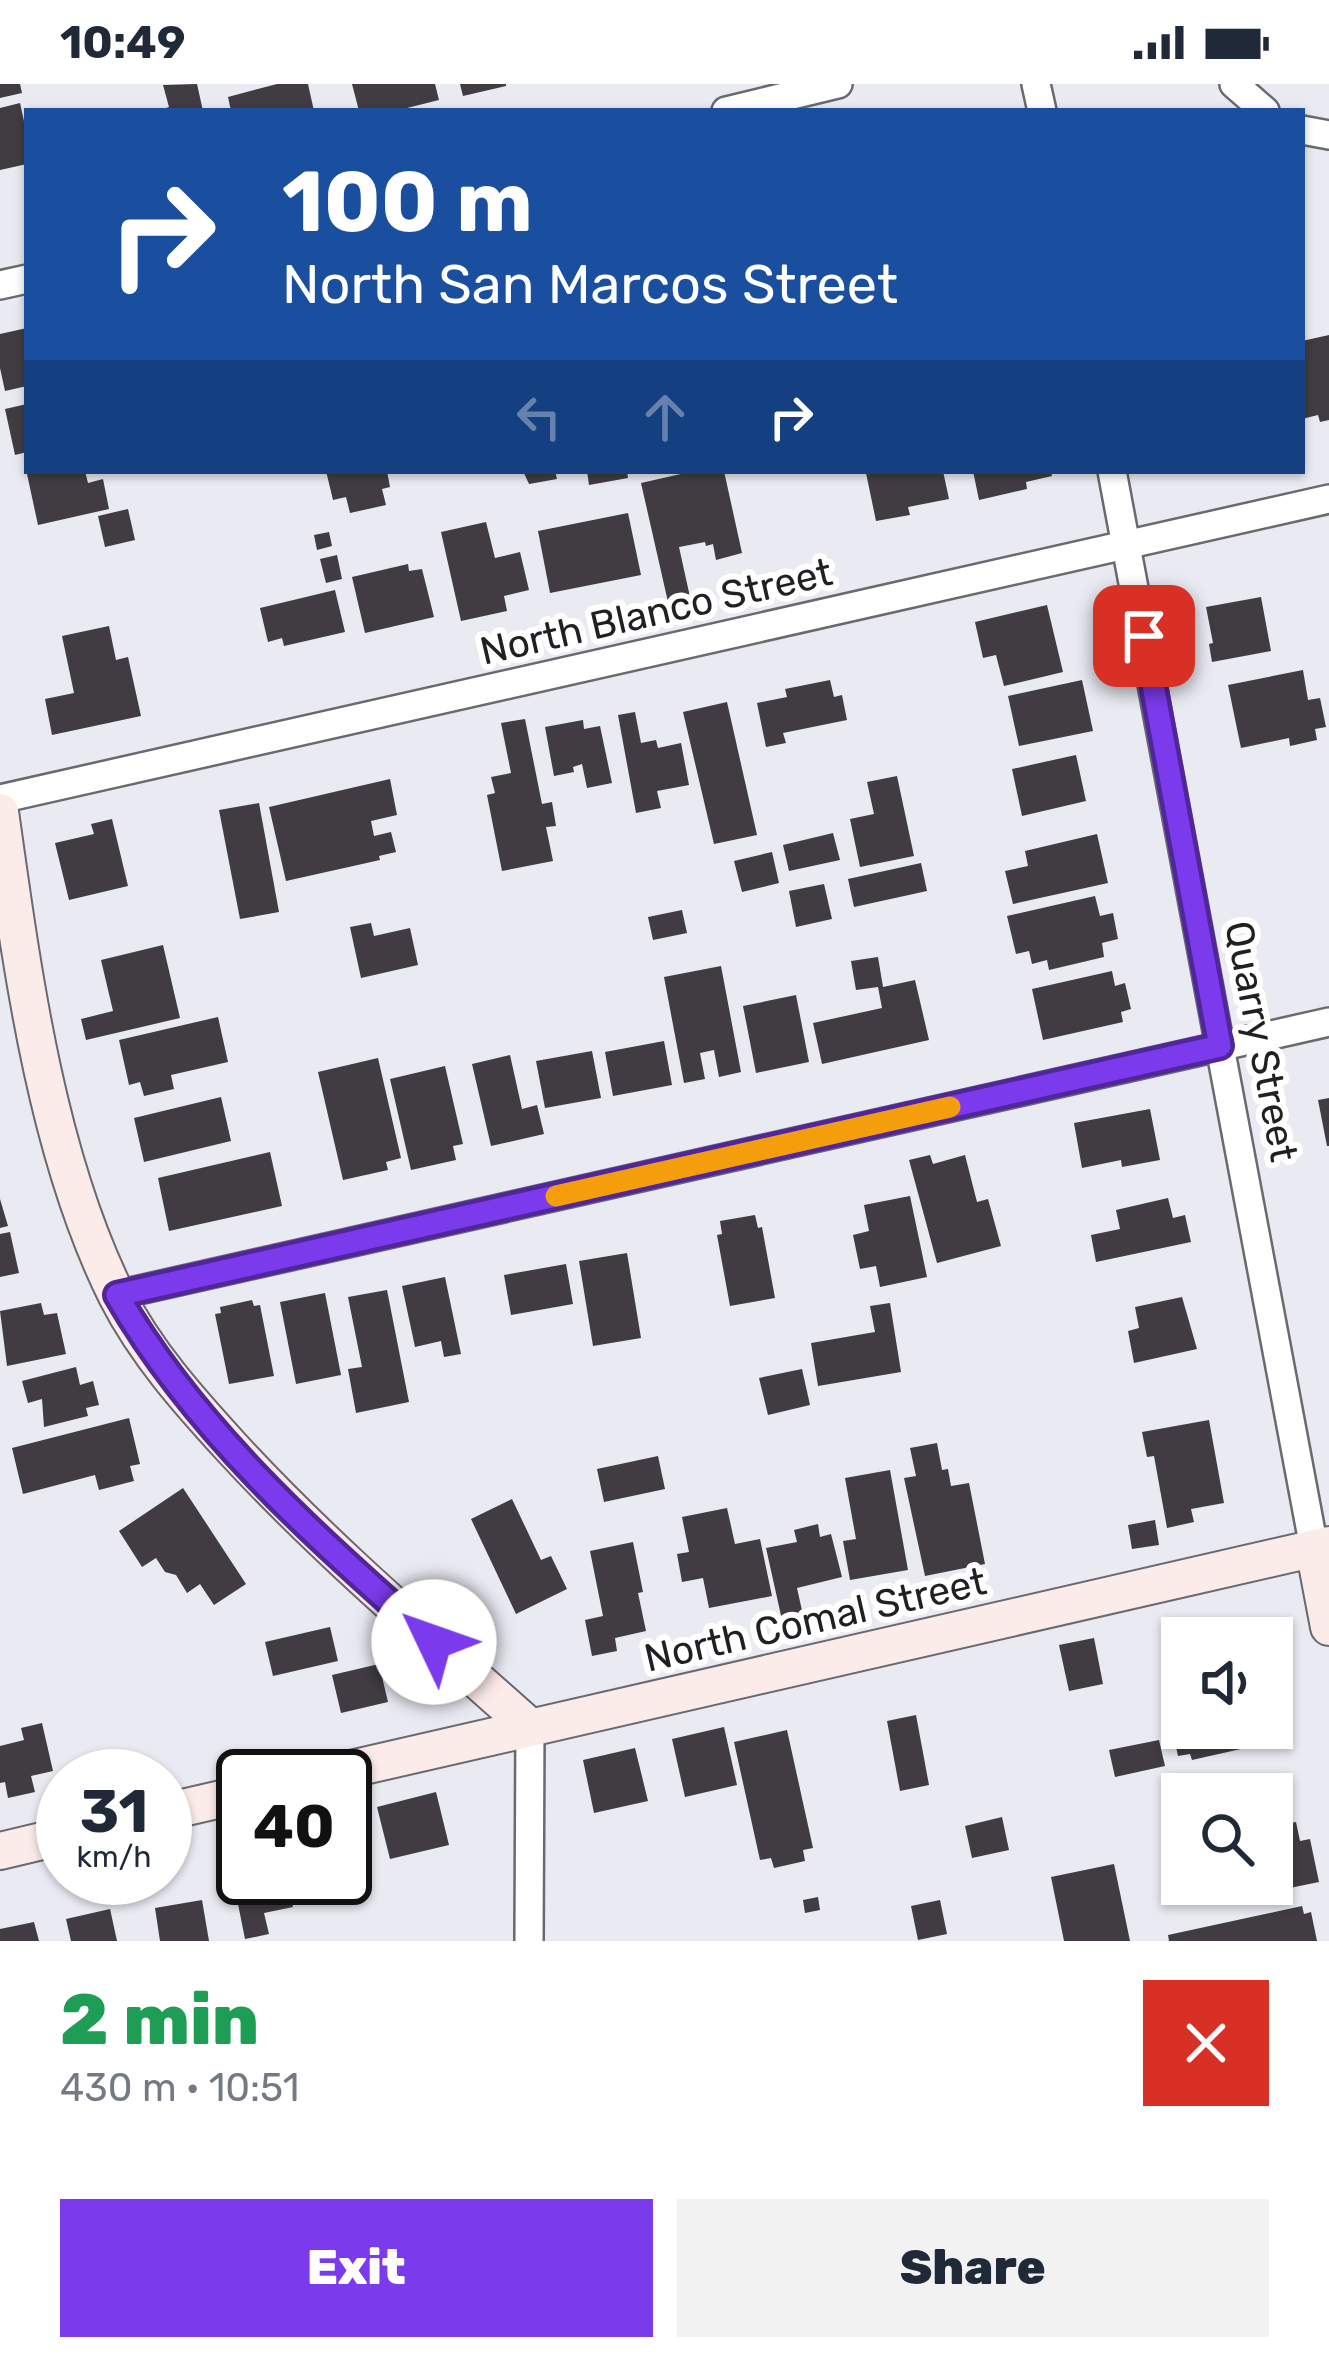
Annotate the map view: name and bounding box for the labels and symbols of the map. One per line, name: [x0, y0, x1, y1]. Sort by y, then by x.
street label: North Blanco Street: [476, 549, 837, 675]
pin: [1093, 585, 1195, 687]
street label: Quarry Street: [1215, 917, 1307, 1165]
street label: North Comal Street: [640, 1558, 991, 1682]
position arrow: [371, 1579, 497, 1705]
speed limit sign: 40: [216, 1749, 372, 1905]

